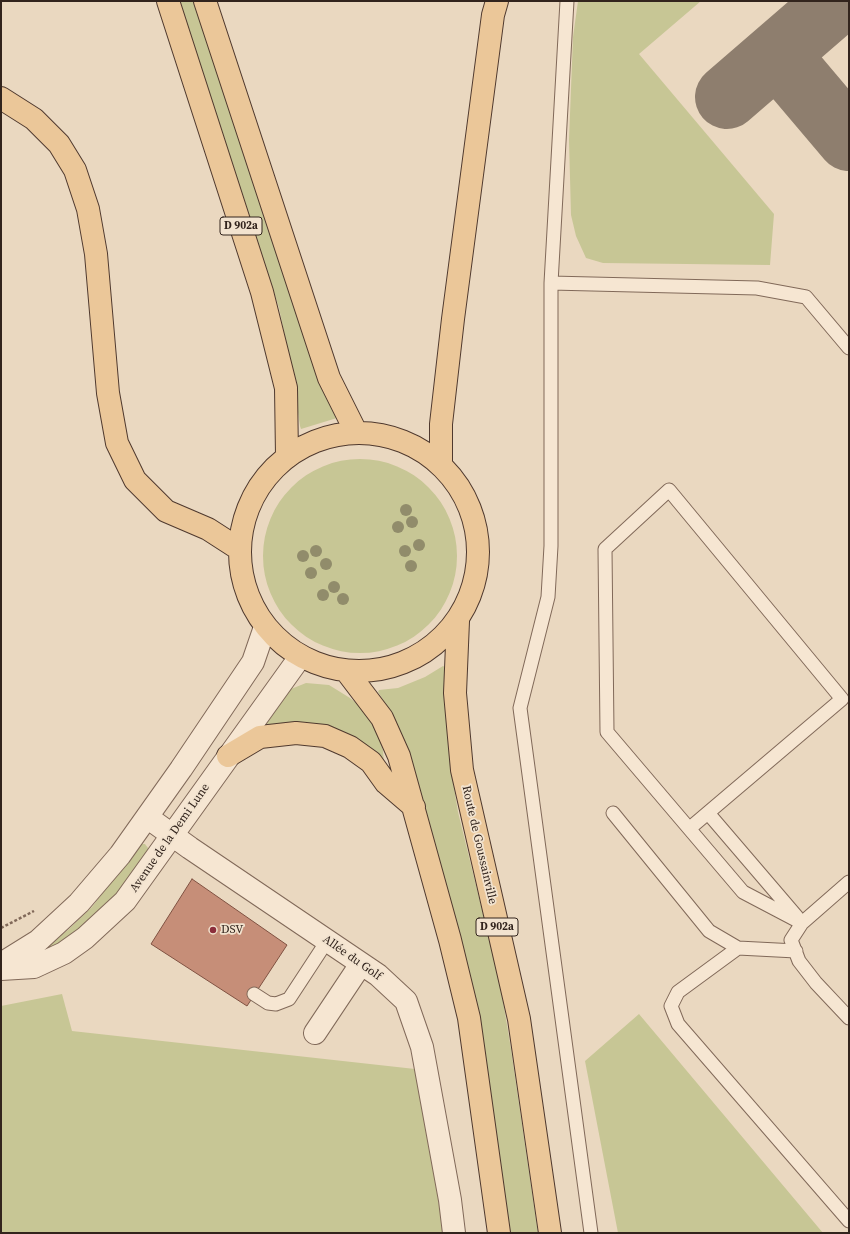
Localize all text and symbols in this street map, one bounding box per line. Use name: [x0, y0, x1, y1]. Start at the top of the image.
road number: D 902a: [220, 217, 262, 235]
street label: Avenue de la Demi Lune: [127, 781, 213, 895]
street label: Route de Goussainville: [458, 784, 500, 906]
road number: D 902a: [476, 918, 518, 936]
place label: DSV: [221, 923, 243, 937]
marker: DSV: [208, 925, 218, 935]
street label: Allée du Golf: [320, 932, 384, 984]

